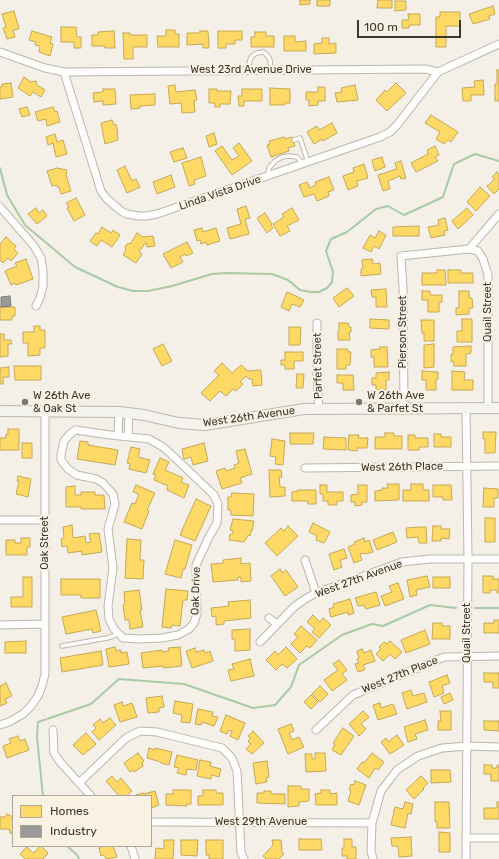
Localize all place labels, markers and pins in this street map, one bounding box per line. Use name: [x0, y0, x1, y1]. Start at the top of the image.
place label: W 26th Ave & Oak St: [33, 389, 90, 415]
place label: W 26th Ave & Parfet St: [367, 389, 424, 415]
marker: W 26th Ave & Oak St: [20, 397, 30, 407]
marker: W 26th Ave & Parfet St: [354, 397, 364, 407]

